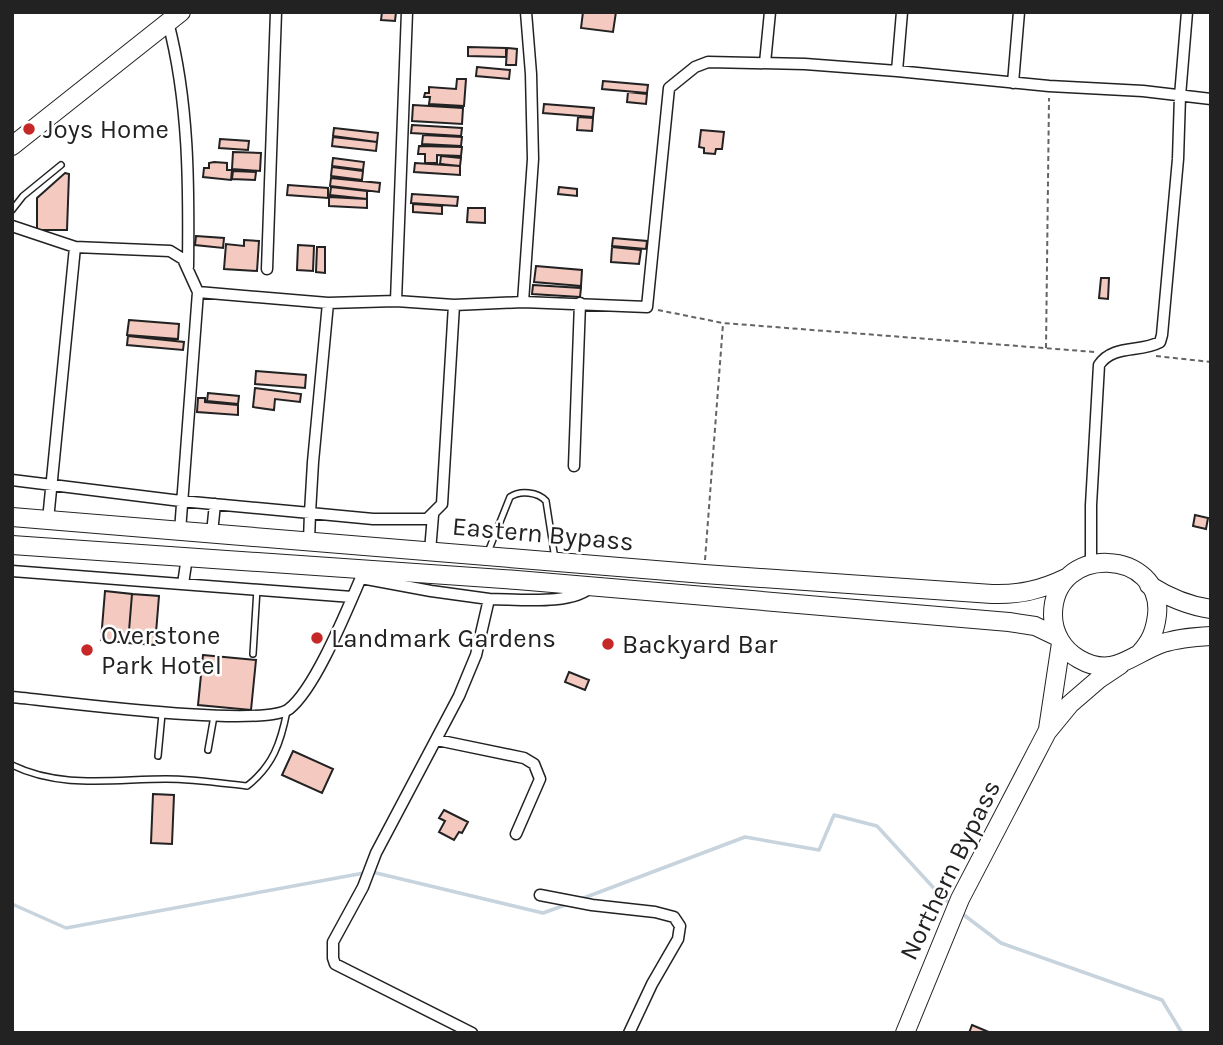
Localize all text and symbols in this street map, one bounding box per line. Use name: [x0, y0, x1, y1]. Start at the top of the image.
place label: Joys Home: [43, 114, 169, 145]
marker: Joys Home: [21, 121, 37, 137]
street label: Eastern Bypass: [451, 511, 635, 557]
place label: Overstone Park Hotel: [101, 620, 222, 681]
place label: Landmark Gardens: [331, 623, 556, 654]
place label: Backyard Bar: [622, 629, 778, 660]
marker: Landmark Gardens: [309, 630, 325, 646]
marker: Backyard Bar: [600, 636, 616, 652]
marker: Overstone Park Hotel: [79, 642, 95, 658]
street label: Northern Bypass: [893, 775, 1007, 965]

